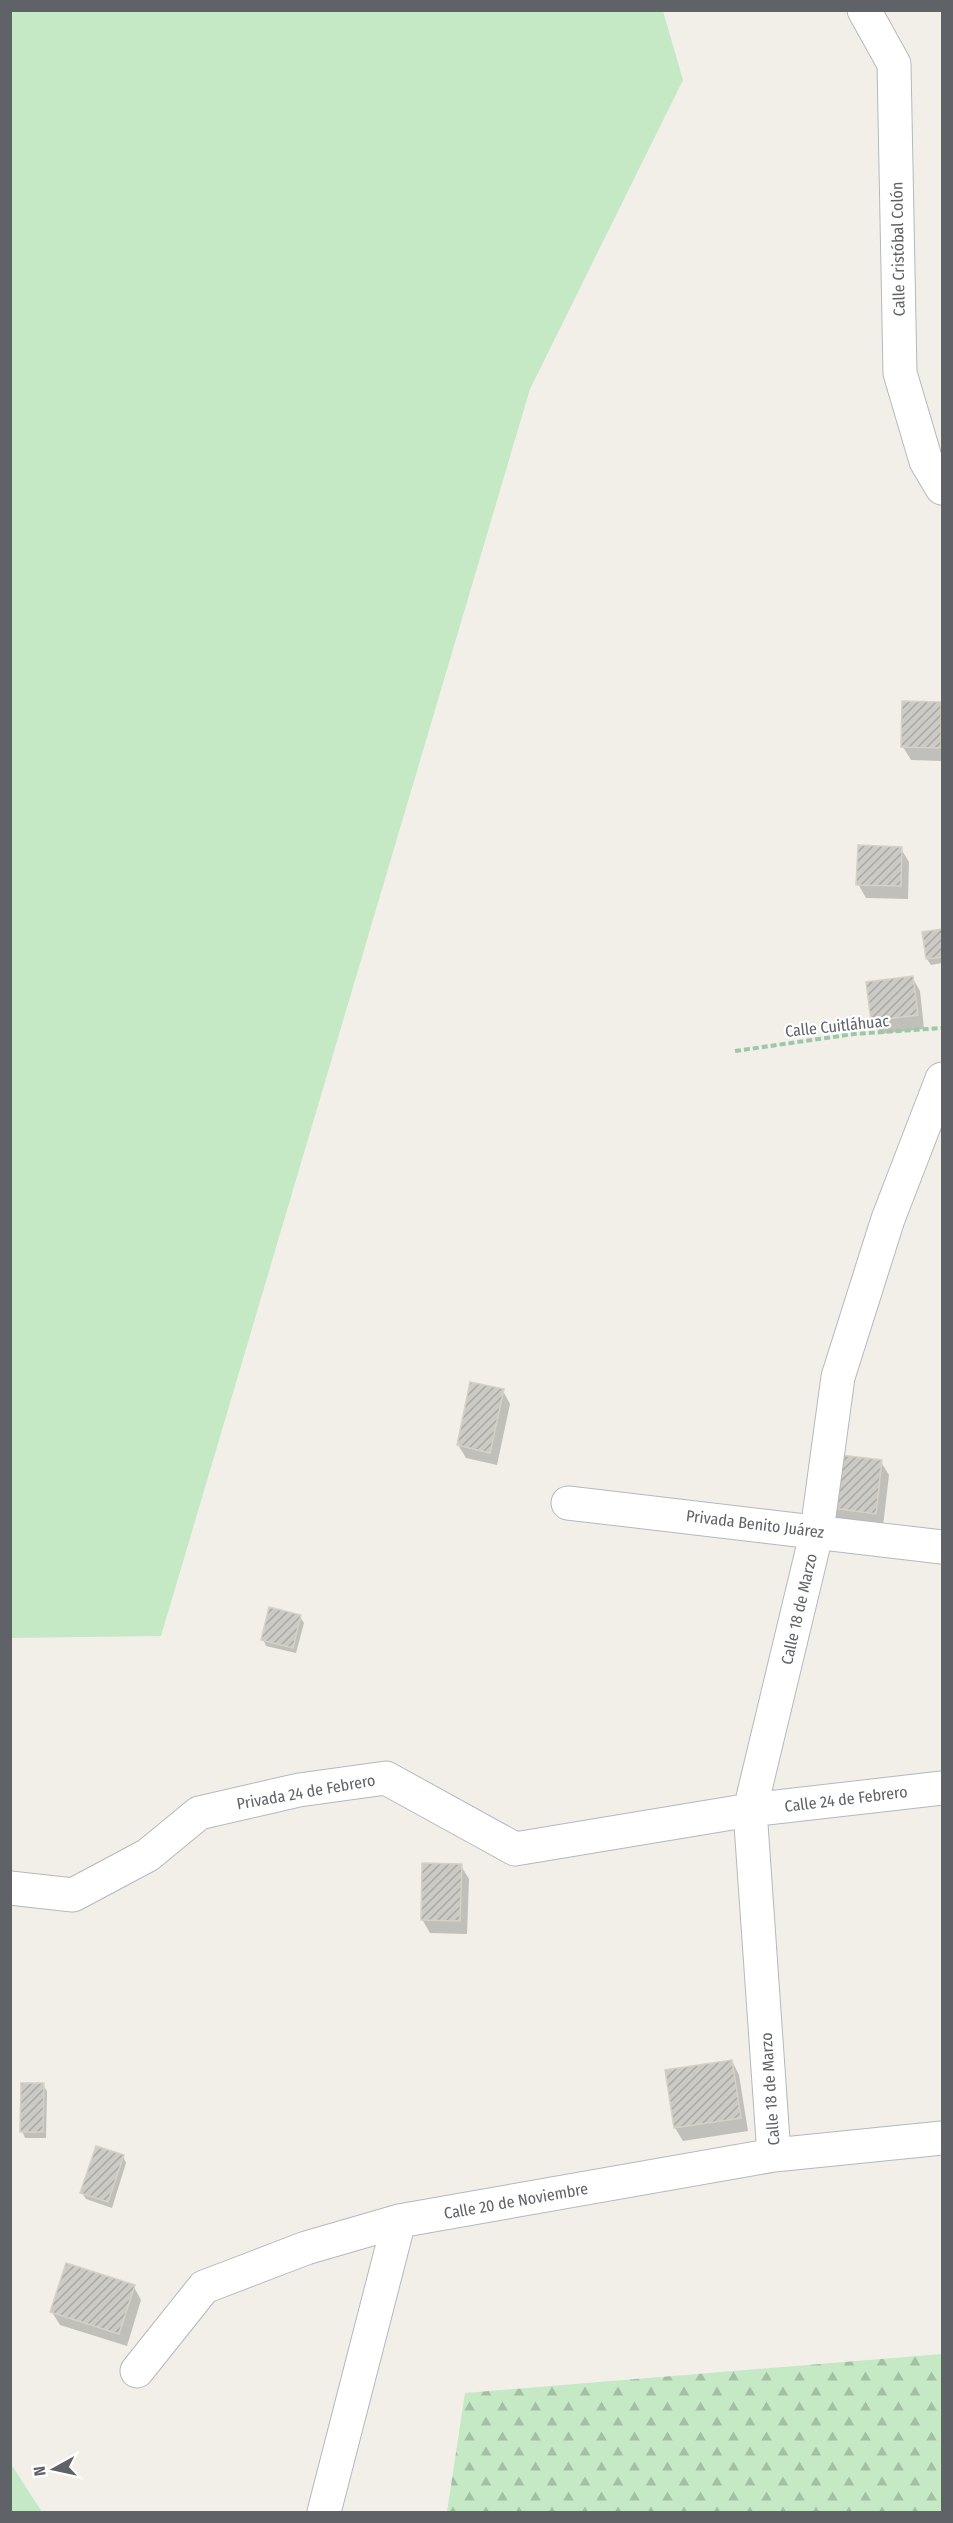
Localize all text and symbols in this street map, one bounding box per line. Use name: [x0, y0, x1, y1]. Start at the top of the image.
street label: Calle Cristóbal Colón: [887, 182, 909, 316]
street label: Calle Cuitláhuac: [784, 1011, 890, 1041]
street label: Privada Benito Juárez: [685, 1506, 825, 1542]
street label: Calle 18 de Marzo: [777, 1552, 821, 1666]
street label: Privada 24 de Febrero: [235, 1770, 377, 1814]
street label: Calle 24 de Febrero: [783, 1782, 909, 1816]
street label: Calle 18 de Marzo: [757, 2032, 783, 2146]
street label: Calle 20 de Noviembre: [442, 2179, 590, 2223]
north arrow: [24, 2439, 84, 2499]
text: N: [30, 2465, 50, 2477]

